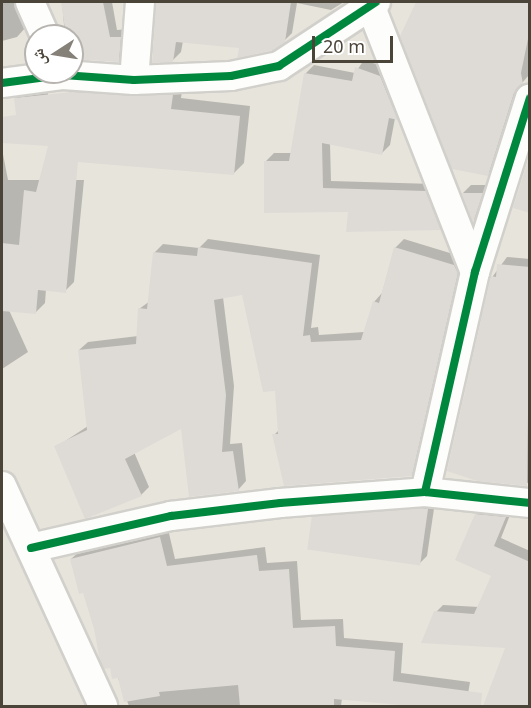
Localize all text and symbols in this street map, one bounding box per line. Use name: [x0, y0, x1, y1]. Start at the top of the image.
north arrow: [24, 24, 84, 84]
scale bar: [315, 24, 396, 62]
text: 20 m: [323, 34, 365, 58]
text: ش: [26, 47, 51, 68]

